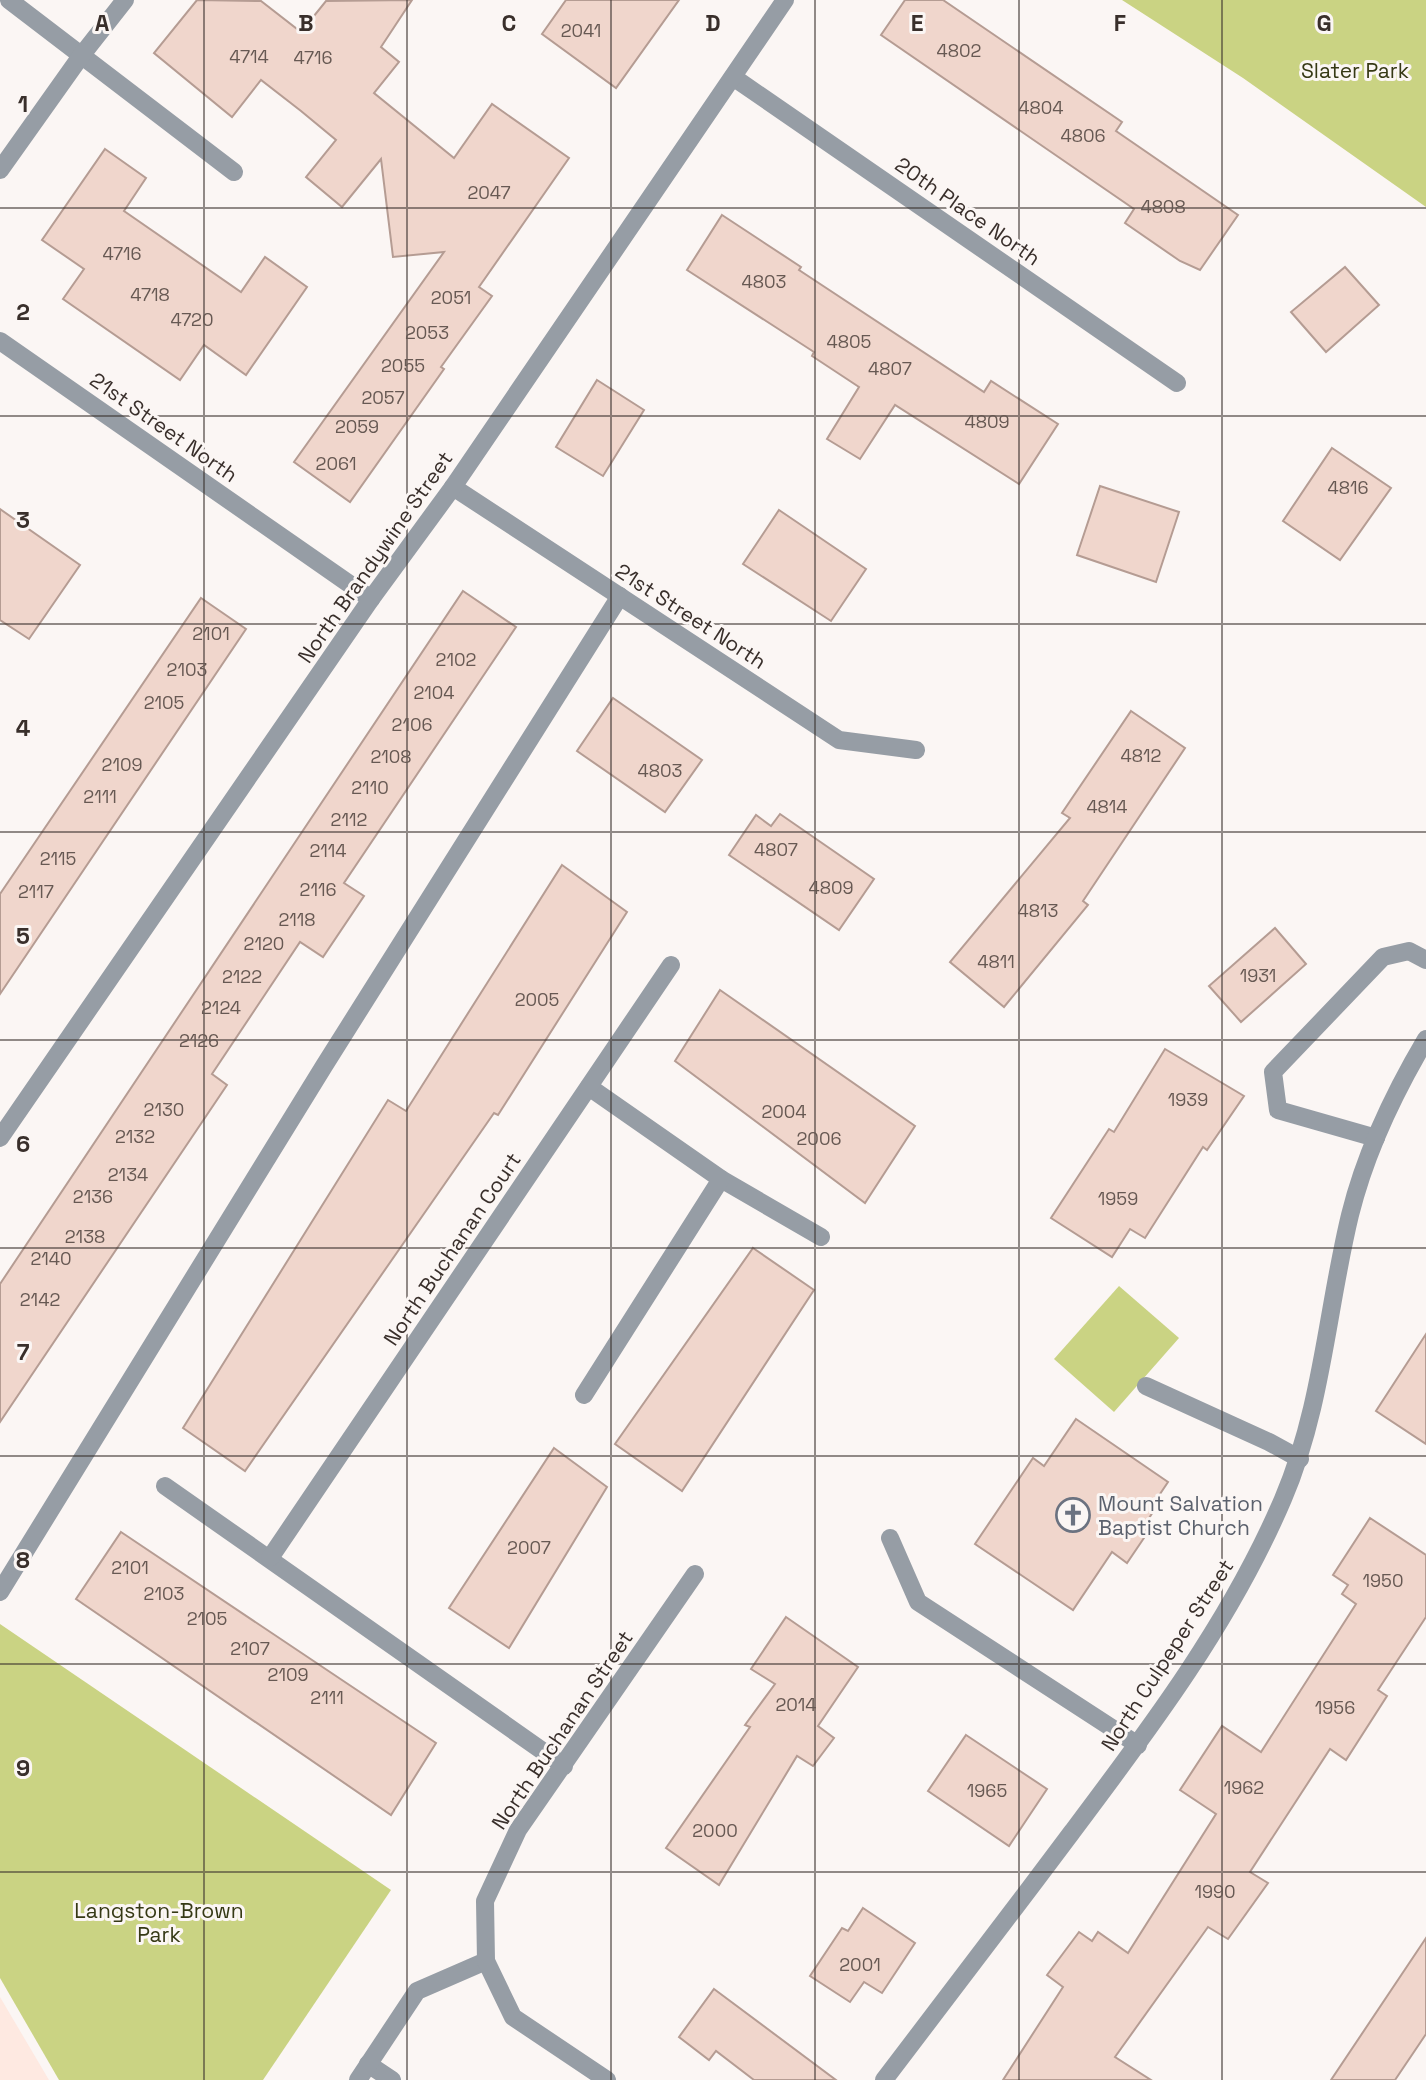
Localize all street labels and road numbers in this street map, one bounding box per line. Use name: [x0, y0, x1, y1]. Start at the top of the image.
street label: 20th Place North: [890, 151, 1046, 271]
street label: 21st Street North: [85, 366, 243, 488]
street label: North Brandywine Street: [292, 446, 458, 668]
street label: 21st Street North: [611, 557, 771, 675]
street label: North Buchanan Court: [377, 1147, 527, 1351]
street label: North Culpeper Street: [1095, 1554, 1239, 1756]
street label: North Buchanan Street: [485, 1625, 639, 1835]

